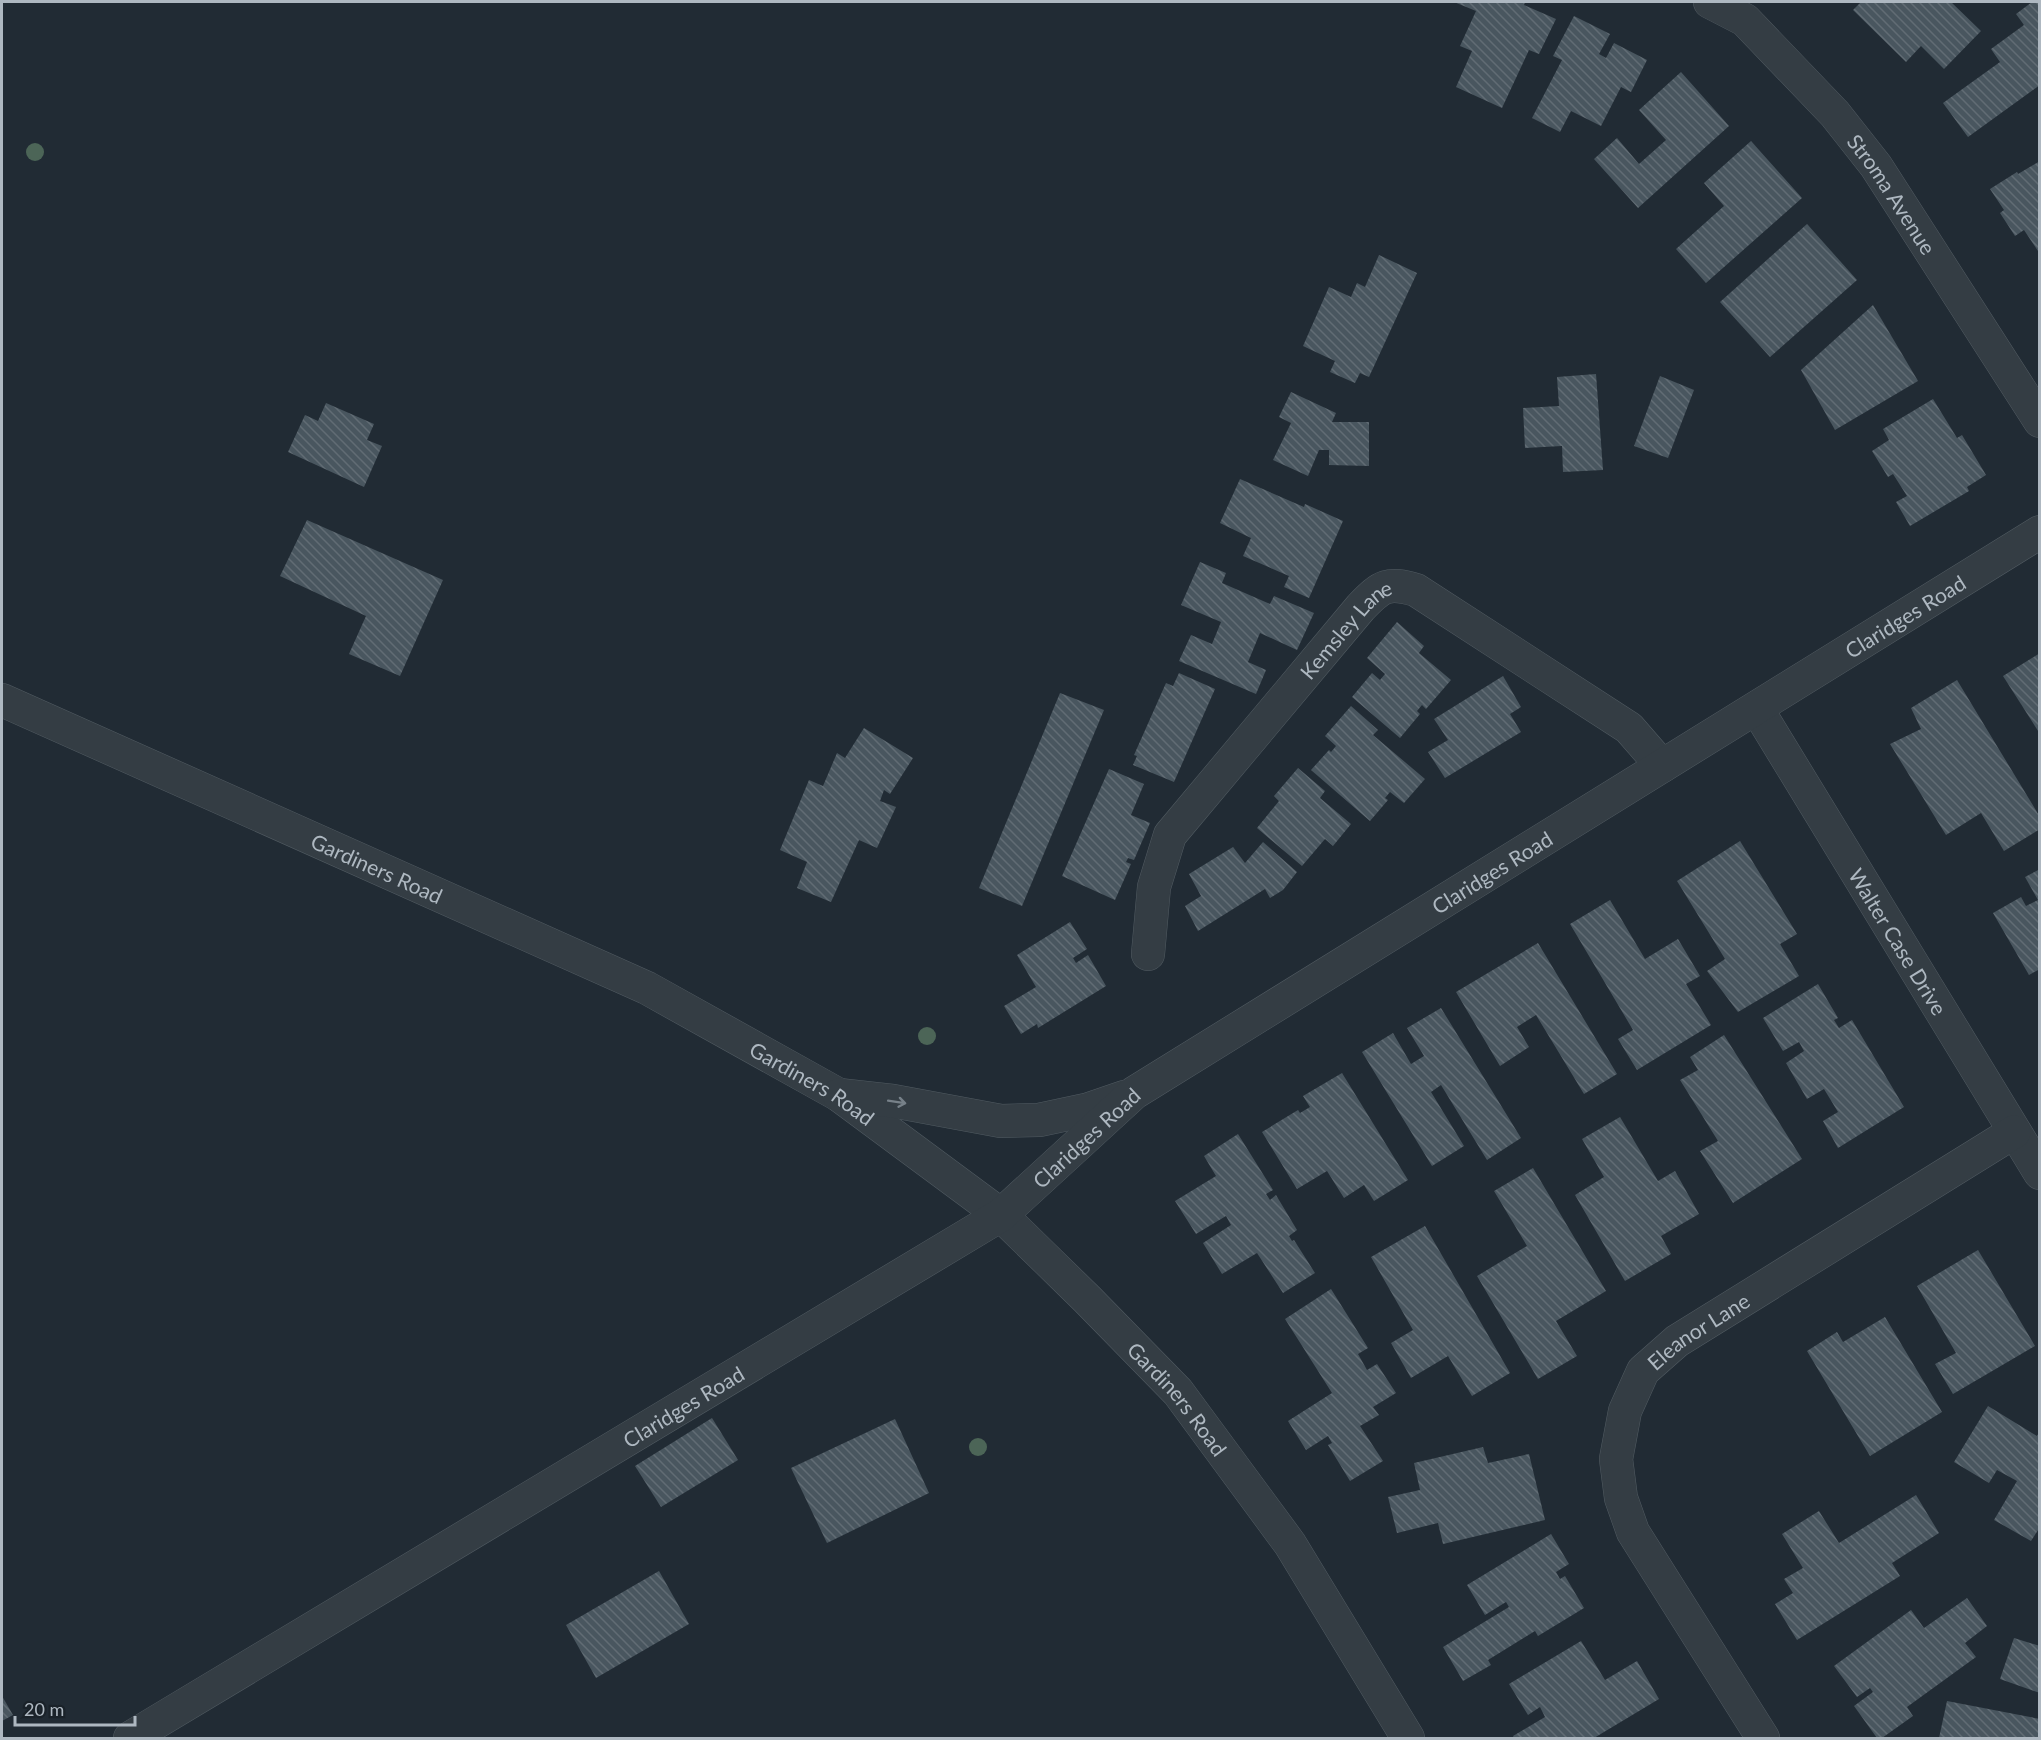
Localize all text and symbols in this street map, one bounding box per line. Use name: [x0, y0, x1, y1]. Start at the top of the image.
street label: Stroma Avenue: [1843, 129, 1942, 259]
street label: Claridges Road: [1840, 569, 1970, 662]
street label: Kemsley Lane: [1294, 574, 1395, 683]
street label: Claridges Road: [1427, 825, 1556, 918]
street label: Gardiners Road: [308, 827, 447, 908]
street label: Walter Case Drive: [1844, 863, 1953, 1019]
street label: Gardiners Road: [746, 1035, 880, 1130]
street label: Claridges Road: [1027, 1082, 1145, 1193]
one-way arrow: [887, 1097, 906, 1108]
street label: Eleanor Lane: [1641, 1287, 1754, 1374]
street label: Gardiners Road: [1123, 1336, 1233, 1460]
street label: Claridges Road: [618, 1360, 748, 1452]
scale bar: [15, 1689, 135, 1727]
text: 20 m: [24, 1698, 64, 1720]

